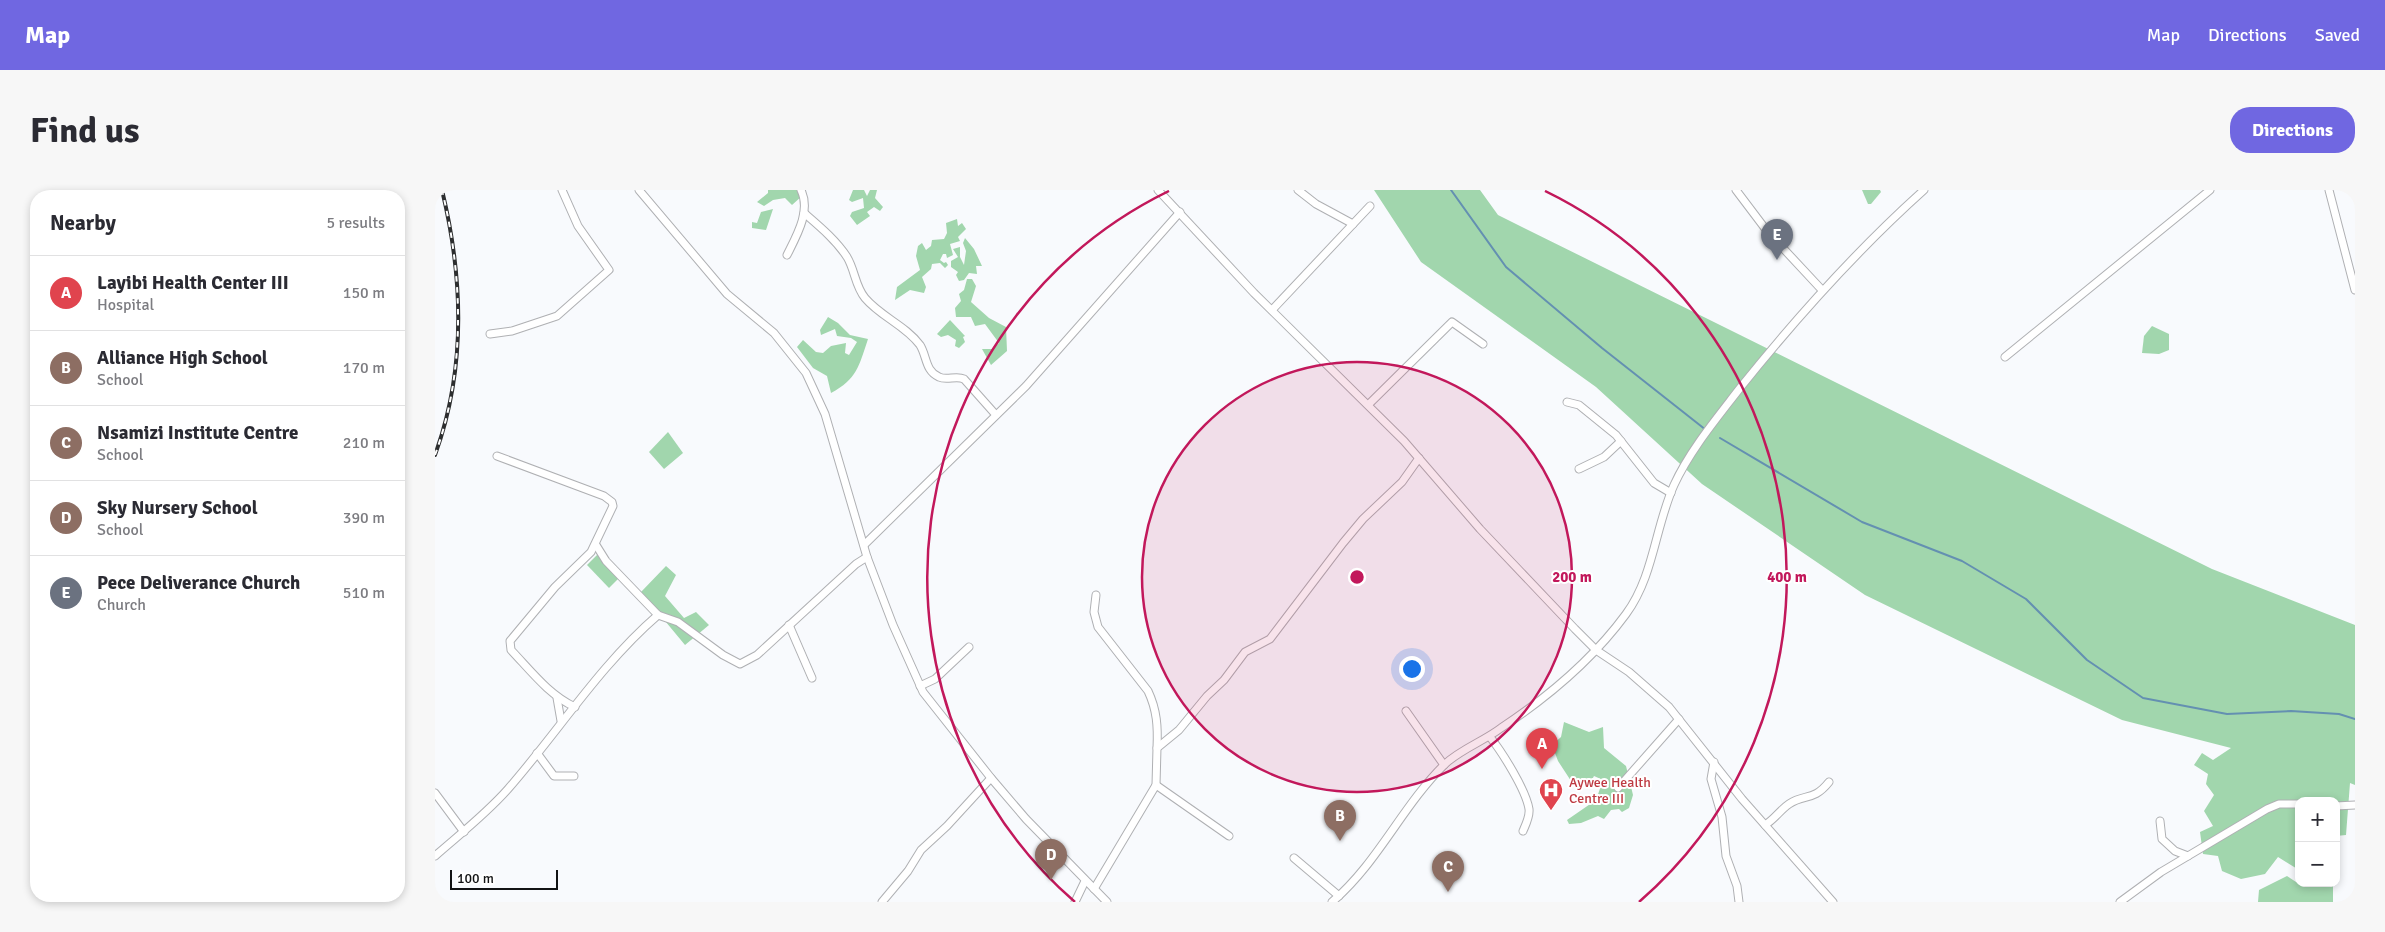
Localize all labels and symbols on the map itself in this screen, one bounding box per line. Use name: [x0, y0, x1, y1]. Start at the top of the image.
pin: E: [1761, 219, 1793, 260]
centre of rings: [1348, 568, 1366, 586]
text: 200 m: [1552, 568, 1592, 586]
text: 400 m: [1767, 568, 1807, 586]
your location: [1399, 656, 1425, 682]
pin: A: [1526, 728, 1558, 769]
place label: Aywee Health Centre III: [1569, 774, 1651, 807]
hospital icon: Aywee Health Centre III: [1538, 777, 1564, 811]
pin: B: [1324, 800, 1356, 841]
pin: D: [1035, 839, 1067, 880]
pin: C: [1432, 851, 1464, 892]
scale bar: [450, 867, 557, 890]

